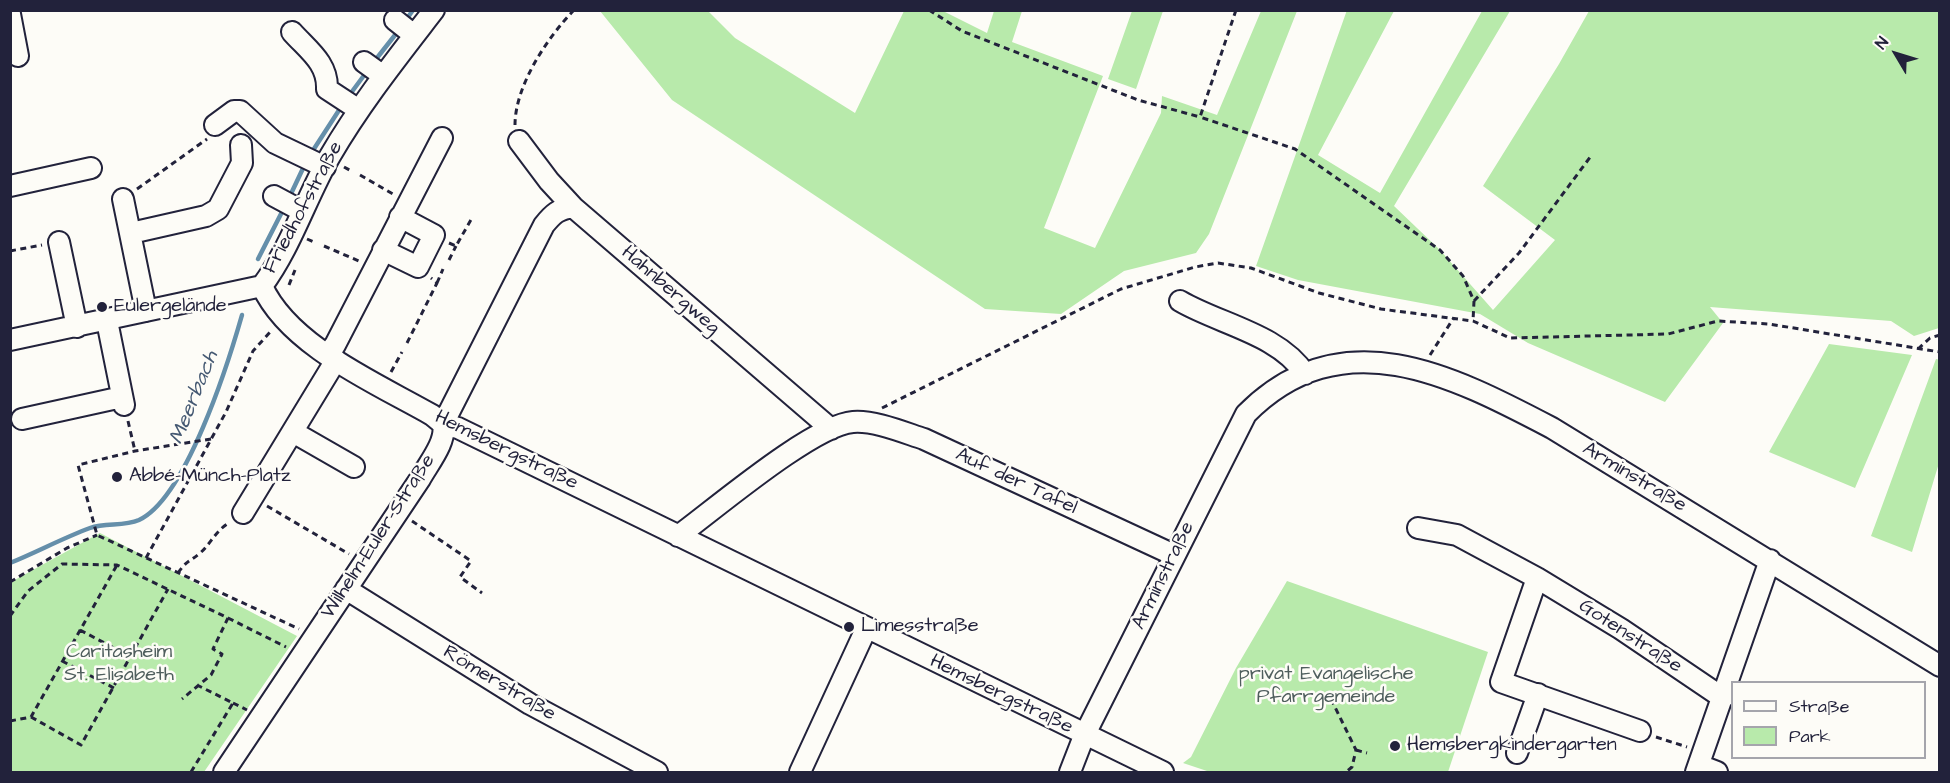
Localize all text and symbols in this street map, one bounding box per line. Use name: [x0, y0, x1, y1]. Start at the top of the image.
north arrow: [1866, 24, 1926, 84]
text: N: [1870, 32, 1894, 54]
street label: Friedhofstraße: [259, 138, 349, 278]
street label: Hahnbergweg: [616, 242, 724, 340]
place label: Eulergelände: [114, 295, 227, 319]
marker: Eulergelände: [95, 300, 109, 314]
water label: Meerbach: [165, 348, 225, 448]
street label: Hemsbergstraße: [430, 406, 582, 496]
street label: Arminstraße: [1578, 438, 1690, 518]
street label: Auf der Tafel: [951, 443, 1081, 521]
street label: Wilhelm-Euler-Straße: [317, 450, 441, 624]
place label: Abbé-Münch-Platz: [129, 465, 291, 489]
marker: Abbé-Münch-Platz: [110, 470, 124, 484]
street label: Arminstraße: [1128, 518, 1200, 634]
street label: Gotenstraße: [1574, 595, 1686, 679]
place label: Limesstraße: [861, 615, 979, 639]
marker: Limesstraße: [842, 620, 856, 634]
park label: Caritasheim St. Elisabeth: [64, 641, 174, 688]
street label: Römerstraße: [438, 641, 560, 727]
street label: Hemsbergstraße: [925, 650, 1077, 740]
park label: privat Evangelische Pfarrgemeinde: [1239, 663, 1413, 710]
legend: [1731, 681, 1926, 759]
text: Straße: [1789, 694, 1849, 719]
text: Park: [1789, 724, 1831, 749]
place label: Hemsbergkindergarten: [1407, 734, 1617, 758]
marker: Hemsbergkindergarten: [1388, 739, 1402, 753]

